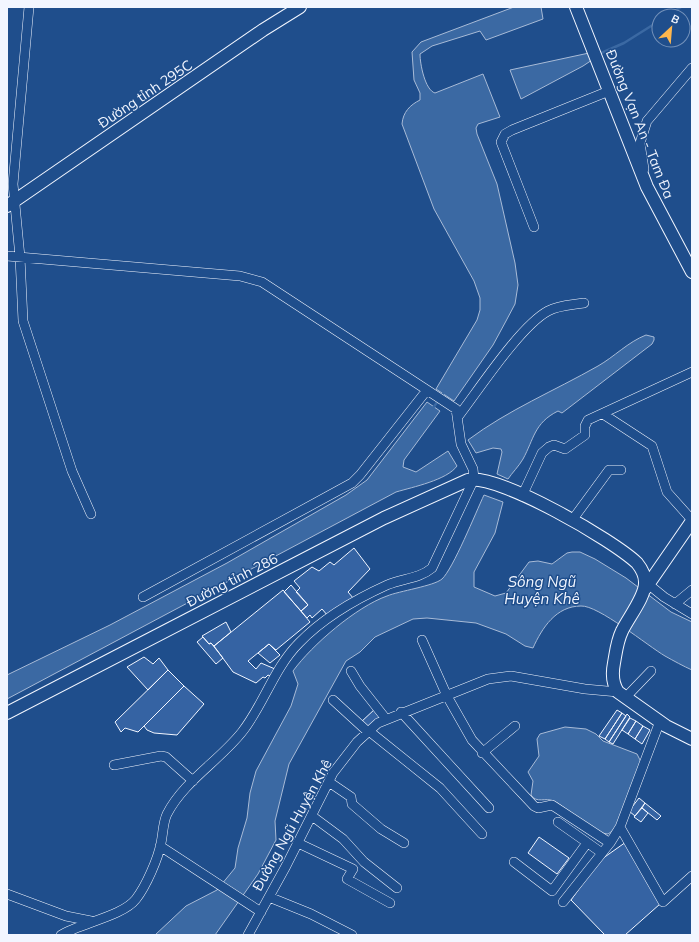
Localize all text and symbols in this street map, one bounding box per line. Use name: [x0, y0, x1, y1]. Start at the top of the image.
north arrow: [651, 8, 691, 48]
text: B: [669, 11, 682, 27]
street label: Đường Vạn An - Tam Đa: [602, 47, 678, 201]
street label: Đường tỉnh 295C: [94, 56, 196, 132]
street label: Đường tỉnh 286: [183, 549, 281, 611]
water label: Sông Ngũ Huyện Khê: [504, 572, 580, 608]
street label: Đường Ngũ Huyện Khê: [248, 756, 336, 894]

